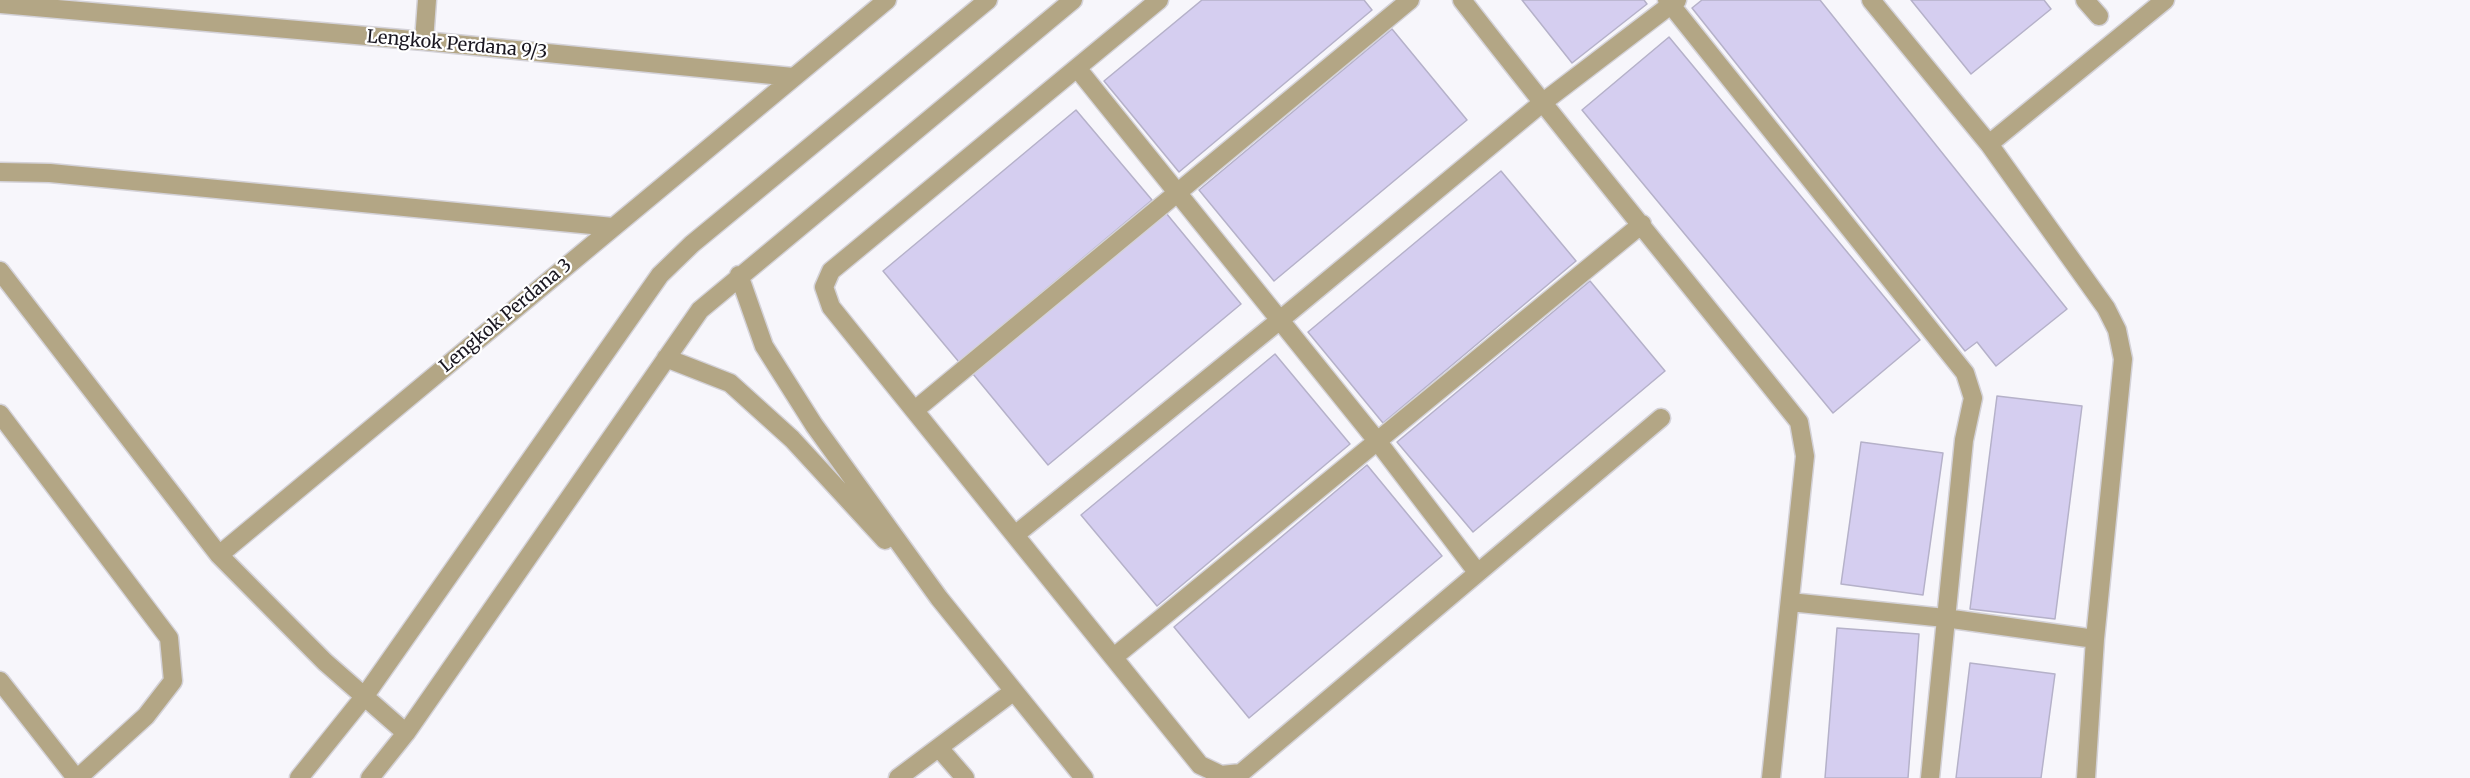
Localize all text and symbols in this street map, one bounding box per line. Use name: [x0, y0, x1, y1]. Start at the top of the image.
street label: Lengkok Perdana 9/3: [366, 26, 548, 64]
street label: Lengkok Perdana 3: [436, 255, 576, 377]

